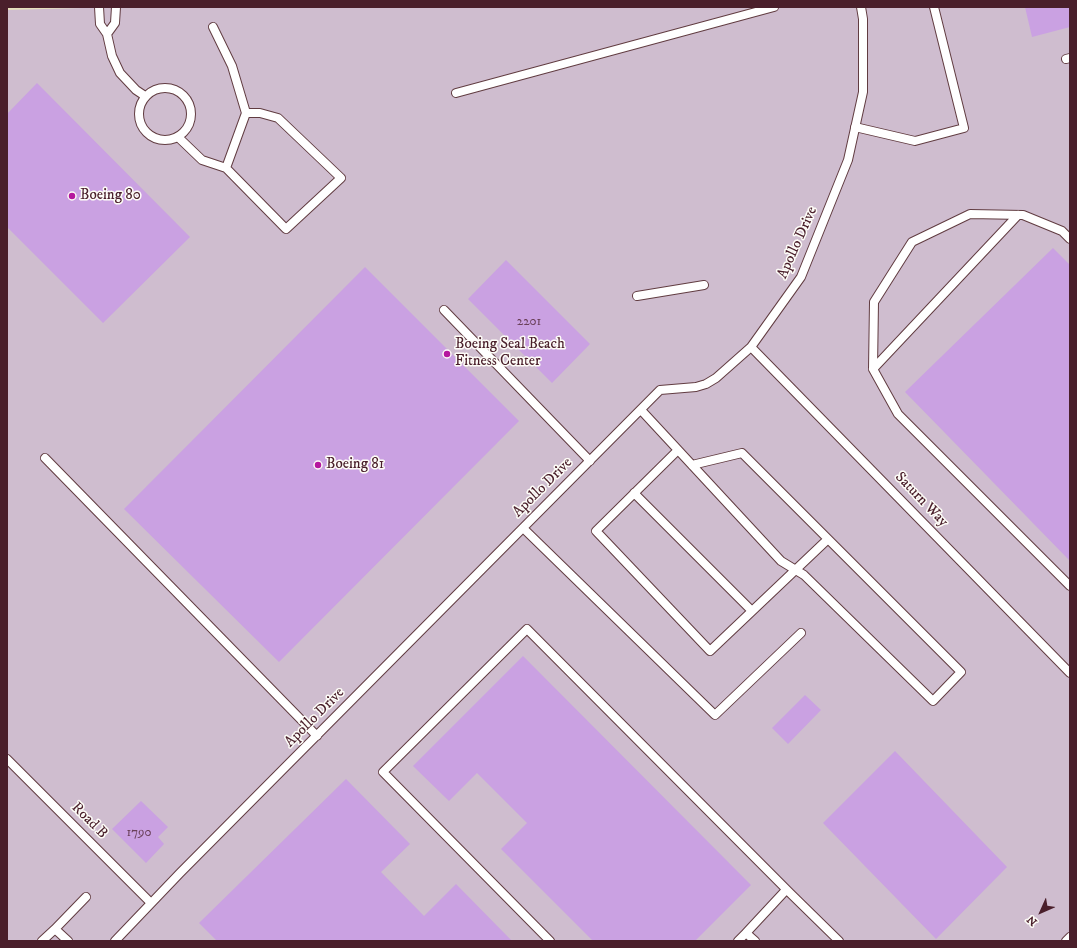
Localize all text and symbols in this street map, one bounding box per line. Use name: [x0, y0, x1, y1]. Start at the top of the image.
place label: Boeing 80: [80, 187, 141, 205]
marker: Boeing 80: [67, 191, 77, 201]
street label: Apollo Drive: [774, 204, 822, 282]
house number: 2201: [517, 314, 541, 330]
place label: Boeing Seal Beach Fitness Center: [455, 336, 565, 371]
marker: Boeing Seal Beach Fitness Center: [442, 349, 452, 359]
street label: Apollo Drive: [509, 454, 577, 522]
place label: Boeing 81: [326, 456, 384, 474]
marker: Boeing 81: [313, 460, 323, 470]
street label: Saturn Way: [890, 469, 952, 531]
street label: Apollo Drive: [281, 684, 349, 752]
street label: Road B: [67, 799, 111, 843]
house number: 1790: [126, 825, 152, 841]
north arrow: [1021, 892, 1061, 932]
text: N: [1024, 912, 1041, 929]

